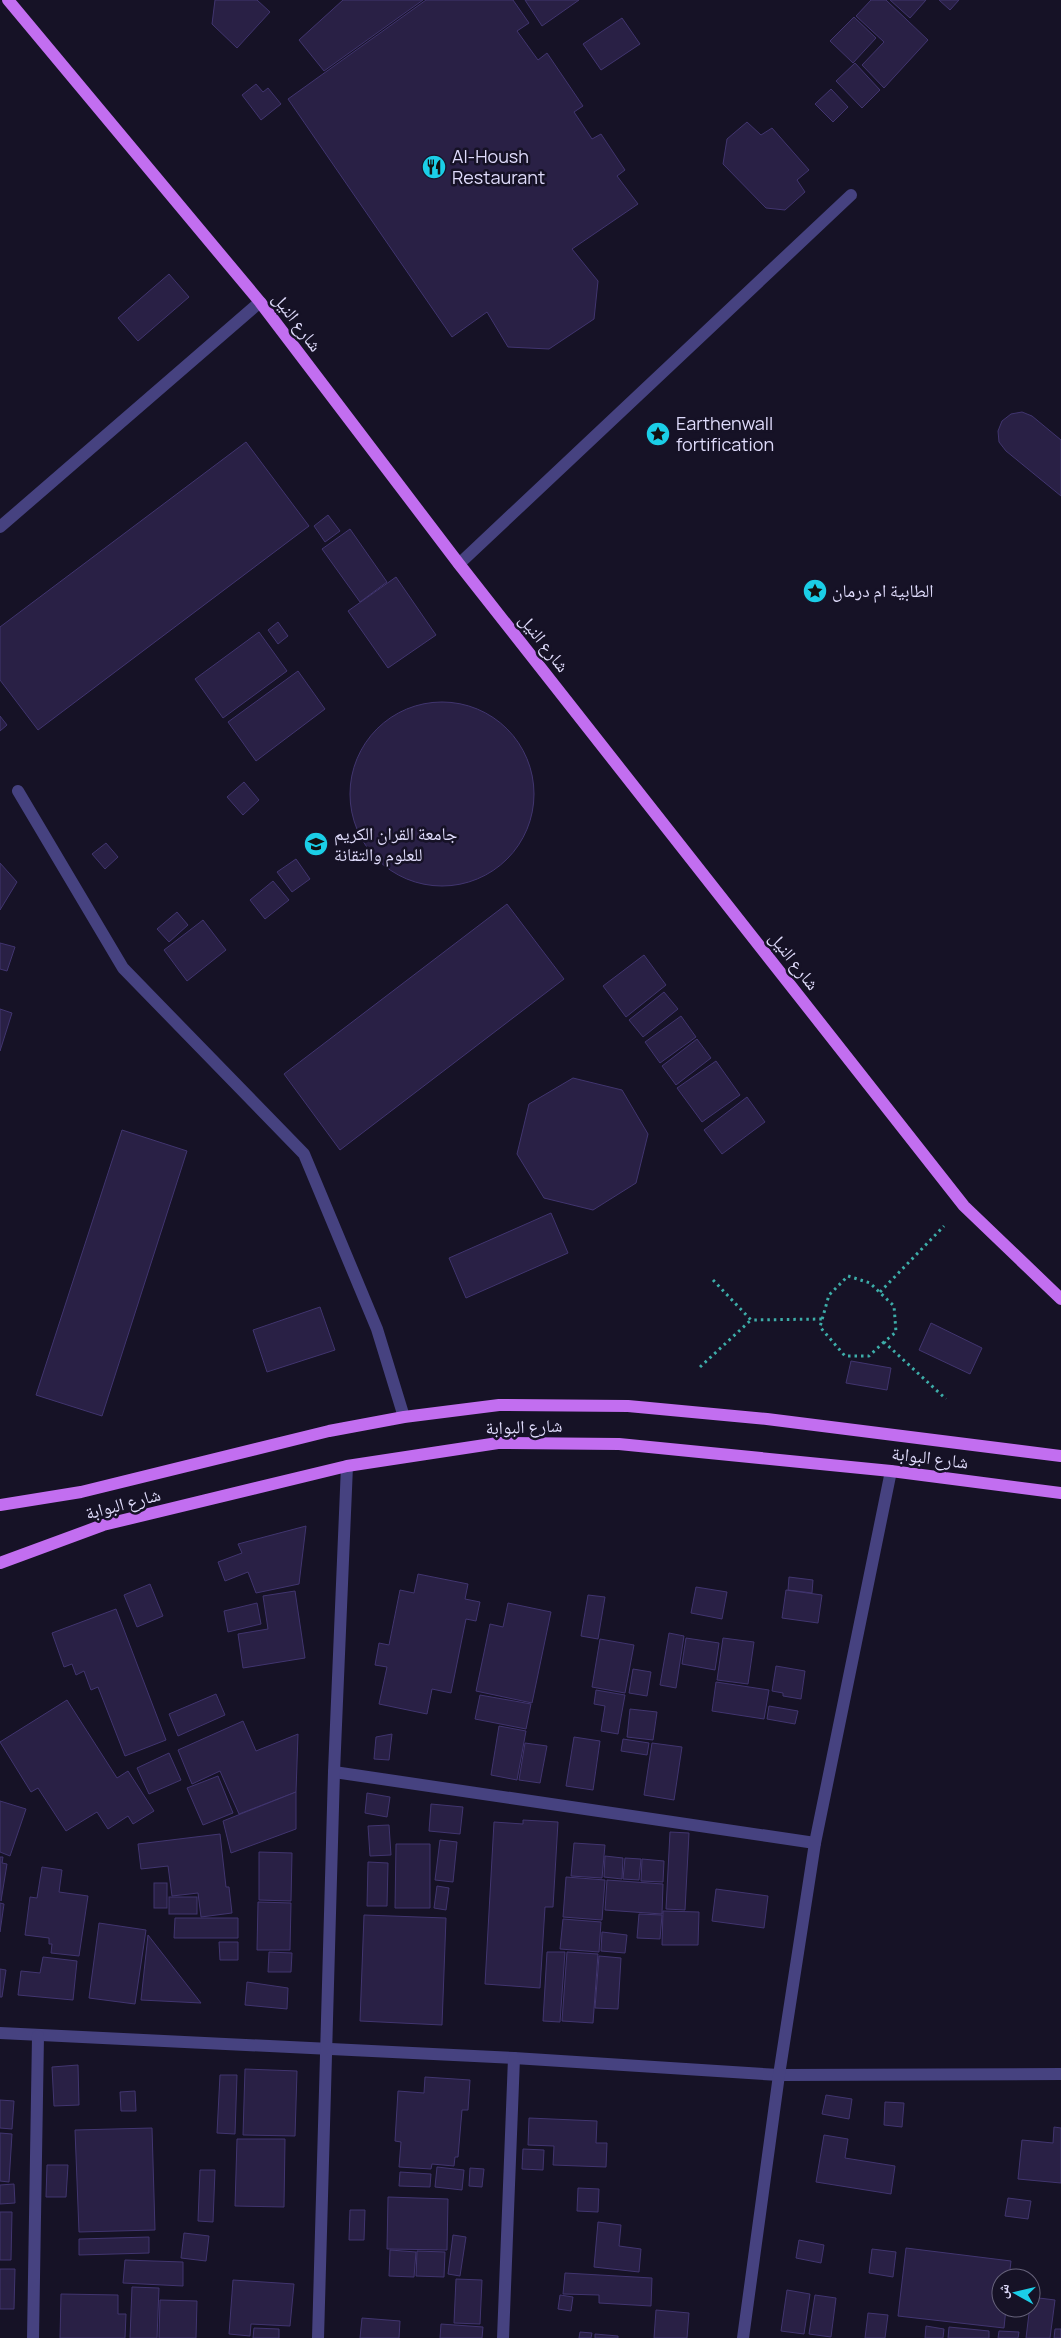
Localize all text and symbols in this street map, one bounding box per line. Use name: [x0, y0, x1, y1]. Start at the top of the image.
place label: Al-Housh Restaurant: [452, 144, 545, 189]
restaurant icon: Al-Housh Restaurant: [421, 154, 447, 180]
street label: شارع النيل: [268, 287, 328, 356]
place label: Earthenwall fortification: [676, 411, 774, 456]
place icon: Earthenwall fortification: [645, 421, 671, 447]
place icon: الطابية ام درمان: [802, 578, 828, 604]
place label: الطابية ام درمان: [832, 578, 934, 603]
street label: شارع النيل: [514, 608, 575, 677]
place label: جامعة القران الكريم للعلوم والتقانة: [334, 821, 457, 867]
school or university icon: جامعة القران الكريم للعلوم والتقانة: [303, 831, 329, 857]
street label: شارع النيل: [764, 926, 825, 995]
street label: شارع البوابة: [485, 1413, 563, 1439]
street label: شارع البوابة: [890, 1440, 970, 1474]
street label: شارع البوابة: [82, 1481, 163, 1525]
north arrow: [991, 2268, 1041, 2318]
text: ش: [992, 2282, 1013, 2300]

